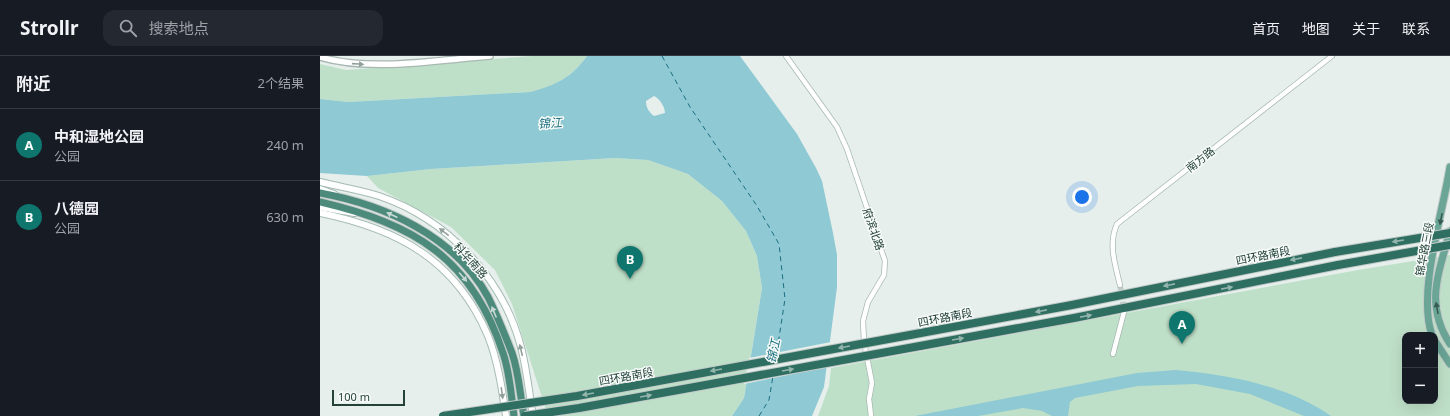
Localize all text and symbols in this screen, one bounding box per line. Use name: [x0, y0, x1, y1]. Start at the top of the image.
search box: [103, 10, 383, 46]
text: Strollr: [20, 15, 79, 41]
icon: search: [117, 17, 139, 39]
text: 搜索地点: [149, 18, 209, 38]
text: 首页: [1252, 19, 1280, 38]
text: 地图: [1302, 19, 1330, 38]
text: 关于: [1352, 19, 1380, 38]
text: 联系: [1402, 19, 1430, 38]
one-way arrow: [352, 60, 364, 67]
text: 附近: [16, 72, 50, 95]
text: 2个结果: [258, 74, 304, 92]
water label: 锦江: [537, 114, 565, 132]
text: 中和湿地公园: [54, 126, 144, 146]
text: A: [25, 136, 34, 154]
text: 240 m: [266, 136, 304, 154]
street label: 南方路: [1182, 143, 1218, 175]
text: 公园: [54, 147, 80, 165]
your location: [1072, 187, 1092, 207]
text: 八德园: [54, 198, 99, 218]
street label: 府滨北路: [860, 206, 888, 252]
text: B: [25, 208, 33, 226]
text: 630 m: [266, 208, 304, 226]
one-way arrow: [387, 212, 398, 218]
one-way arrow: [1437, 213, 1443, 225]
text: 公园: [54, 219, 80, 237]
street label: 锦华路三段: [1411, 221, 1437, 277]
one-way arrow: [438, 228, 449, 236]
one-way arrow: [1392, 238, 1404, 244]
street label: 科华南路: [451, 239, 491, 281]
street label: 四环路南段: [1235, 242, 1291, 268]
pin: B: [617, 246, 643, 279]
one-way arrow: [1290, 257, 1302, 263]
one-way arrow: [459, 271, 468, 282]
one-way arrow: [1163, 283, 1175, 289]
one-way arrow: [1221, 284, 1233, 290]
one-way arrow: [1433, 302, 1439, 314]
street label: 四环路南段: [917, 304, 973, 330]
one-way arrow: [491, 306, 497, 317]
one-way arrow: [1035, 308, 1048, 314]
pin: A: [1169, 311, 1195, 344]
one-way arrow: [1080, 313, 1092, 319]
map controls: [1402, 332, 1438, 404]
button: +: [1402, 332, 1438, 368]
water label: 锦江: [762, 336, 784, 365]
one-way arrow: [952, 336, 964, 342]
one-way arrow: [518, 344, 524, 356]
one-way arrow: [838, 344, 850, 350]
street label: 四环路南段: [598, 364, 654, 388]
one-way arrow: [782, 366, 794, 372]
one-way arrow: [710, 368, 722, 374]
button: −: [1402, 368, 1438, 404]
one-way arrow: [499, 387, 505, 399]
scale bar: [332, 388, 405, 407]
text: 100 m: [338, 389, 370, 404]
one-way arrow: [582, 391, 594, 397]
one-way arrow: [640, 392, 652, 398]

